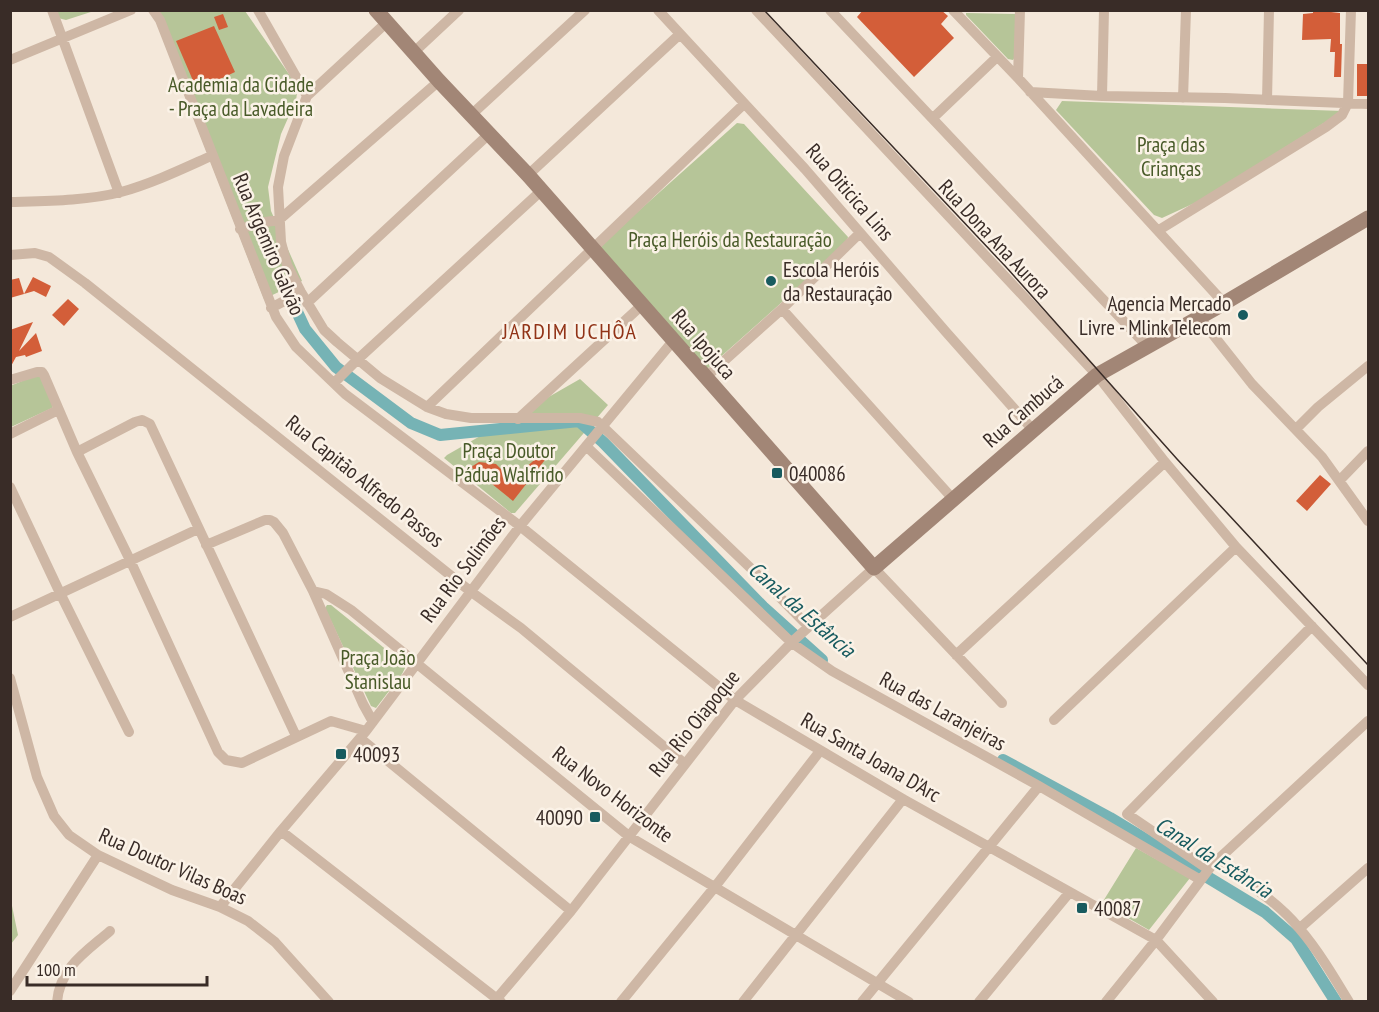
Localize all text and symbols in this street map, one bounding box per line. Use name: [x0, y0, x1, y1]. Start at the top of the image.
park label: Academia da Cidade - Praça da Lavadeira: [168, 71, 314, 122]
park label: Praça das Crianças: [1137, 131, 1205, 182]
street label: Rua Oiticica Lins: [800, 138, 900, 246]
street label: Rua Argemiro Galvão: [227, 169, 311, 319]
street label: Rua Dona Ana Aurora: [933, 174, 1057, 304]
park label: Praça Heróis da Restauração: [628, 226, 832, 253]
place label: Escola Heróis da Restauração: [783, 256, 892, 307]
marker: Escola Heróis da Restauração: [764, 274, 778, 288]
place label: Agencia Mercado Livre - Mlink Telecom: [1079, 290, 1231, 341]
street label: Rua Ipojuca: [666, 303, 742, 385]
marker: Agencia Mercado Livre - Mlink Telecom: [1236, 308, 1250, 322]
district label: JARDIM UCHÔA: [502, 317, 637, 345]
street label: Rua Cambucá: [977, 369, 1069, 453]
street label: Rua Capitão Alfredo Passos: [281, 409, 449, 553]
park label: Praça Doutor Pádua Walfrido: [454, 437, 564, 488]
place label: 040086: [789, 460, 846, 487]
marker: 040086: [770, 466, 784, 480]
street label: Rua Rio Solimões: [414, 510, 512, 628]
water label: Canal da Estância: [743, 555, 862, 664]
park label: Praça João Stanislau: [341, 644, 416, 695]
street label: Rua Rio Oiapoque: [643, 664, 745, 782]
street label: Rua das Laranjeiras: [875, 665, 1011, 757]
street label: Rua Santa Joana D'Arc: [796, 706, 946, 808]
street label: Rua Novo Horizonte: [547, 740, 679, 848]
place label: 40093: [353, 741, 400, 768]
marker: 40093: [334, 747, 348, 761]
place label: 40090: [536, 804, 583, 831]
marker: 40090: [588, 810, 602, 824]
water label: Canal da Estância: [1150, 810, 1279, 905]
street label: Rua Doutor Vilas Boas: [95, 821, 251, 911]
place label: 40087: [1094, 895, 1141, 922]
marker: 40087: [1075, 901, 1089, 915]
scale bar: [27, 949, 207, 987]
text: 100 m: [36, 958, 76, 981]

